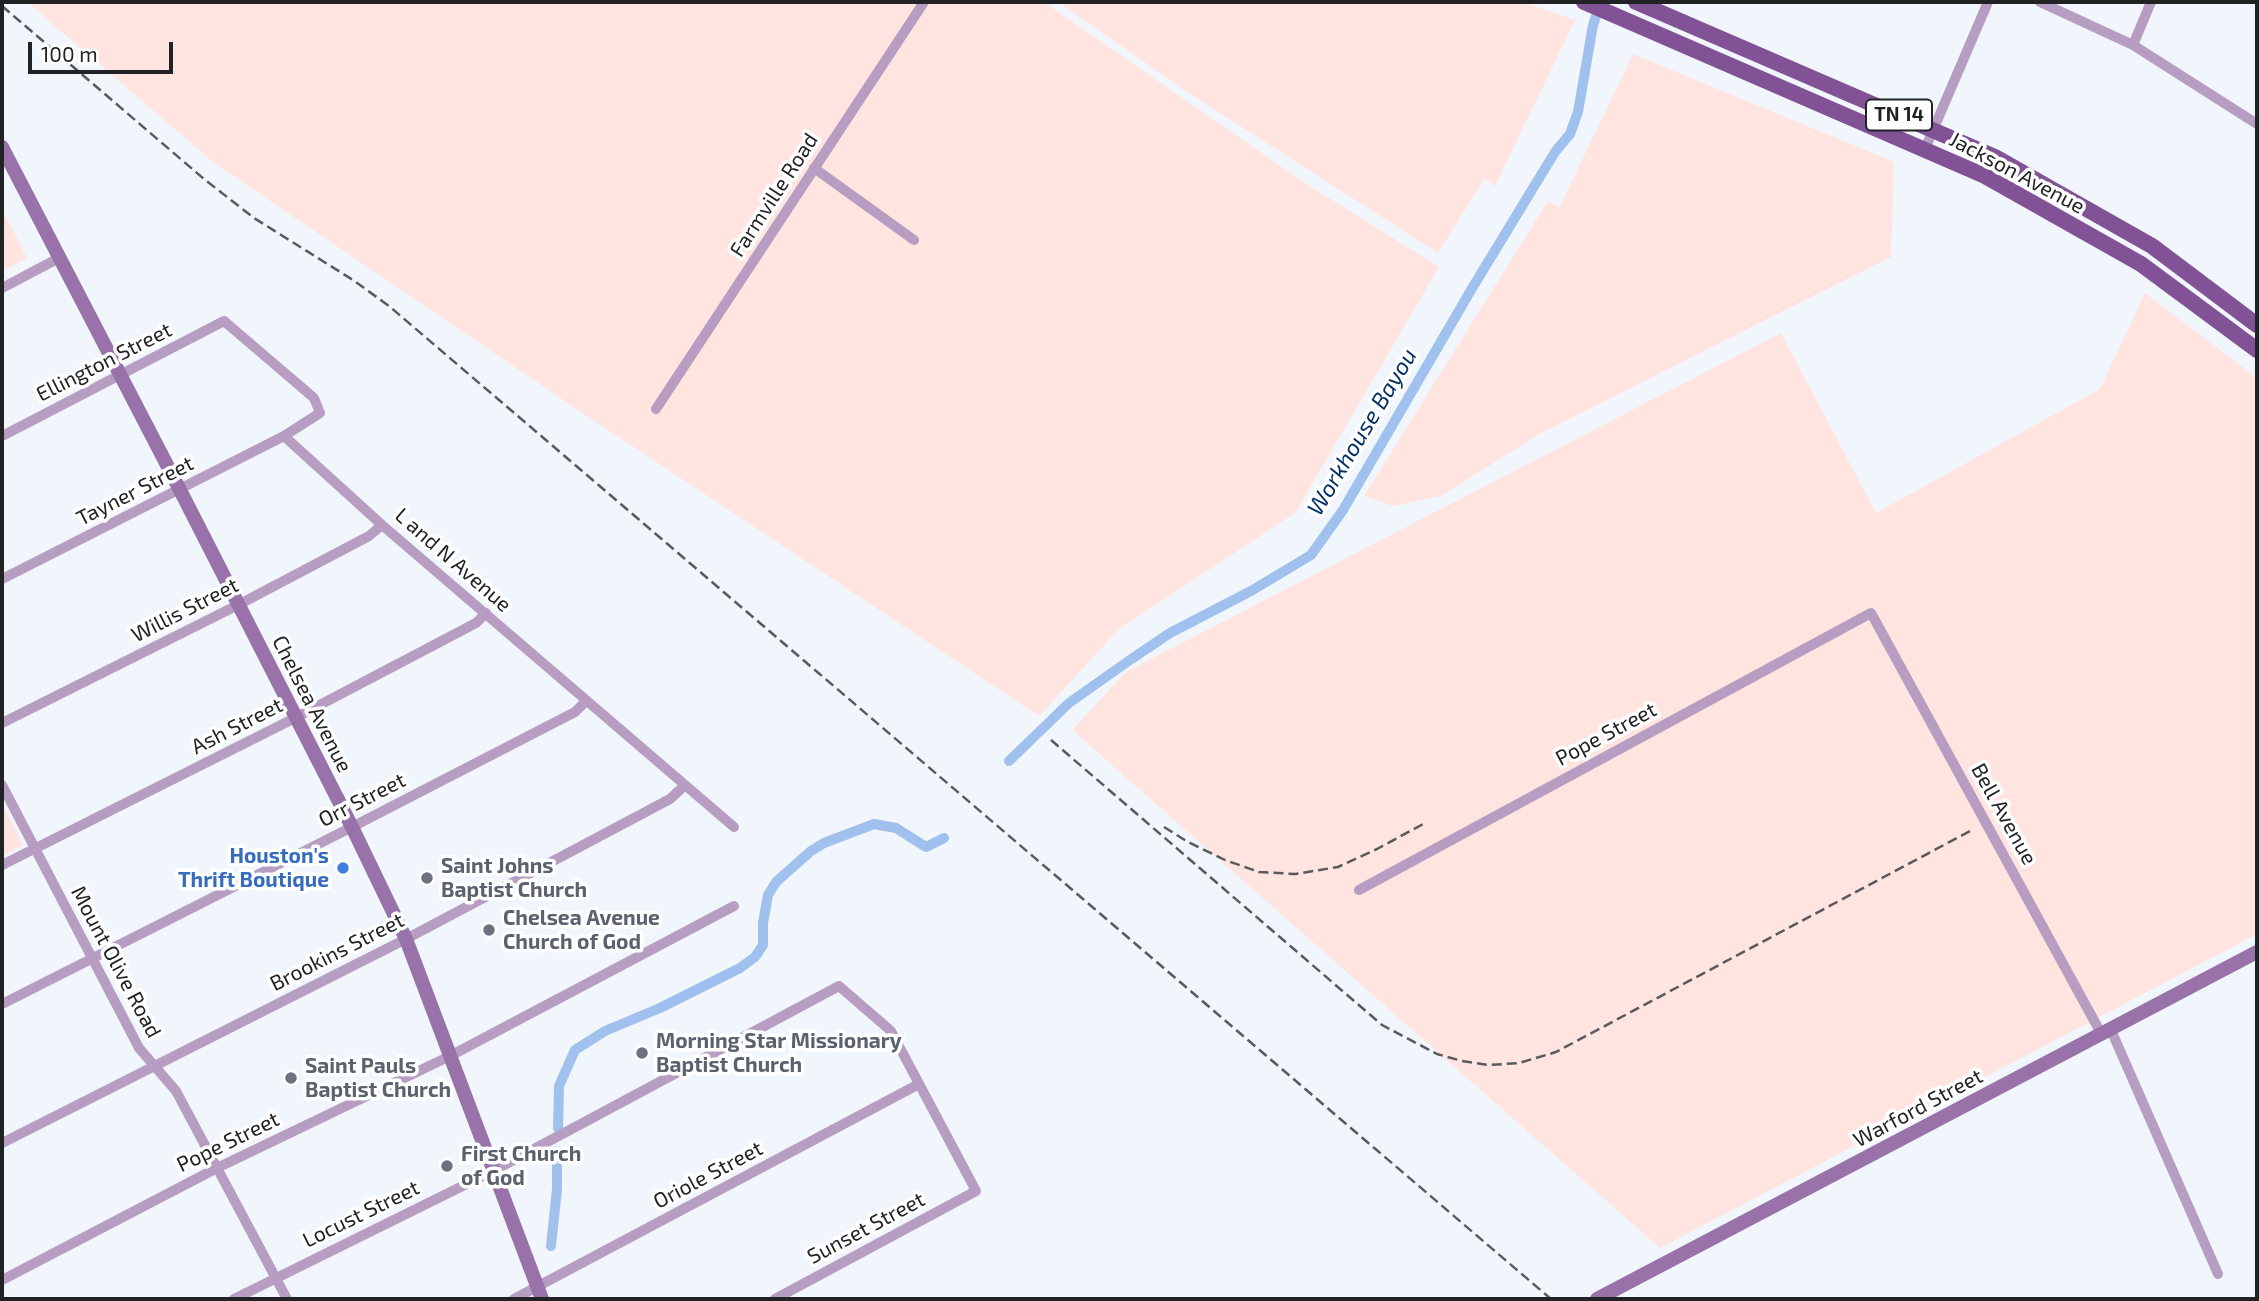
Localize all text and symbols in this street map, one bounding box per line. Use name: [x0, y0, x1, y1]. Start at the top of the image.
scale bar: [32, 28, 177, 72]
text: 100 m: [41, 41, 98, 66]
road number: TN 14: [1866, 99, 1932, 130]
street label: Jackson Avenue: [1945, 127, 2089, 219]
street label: Farmville Road: [725, 128, 823, 262]
street label: Ellington Street: [32, 317, 176, 407]
water label: Workhouse Bayou: [1301, 344, 1423, 520]
street label: Tayner Street: [72, 451, 198, 531]
street label: L and N Avenue: [390, 503, 516, 617]
street label: Willis Street: [127, 572, 243, 648]
street label: Chelsea Avenue: [267, 631, 357, 777]
street label: Ash Street: [187, 692, 287, 760]
street label: Pope Street: [1551, 697, 1661, 771]
street label: Bell Avenue: [1966, 759, 2042, 869]
street label: Orr Street: [314, 767, 410, 833]
place label: Houston's Thrift Boutique: [178, 843, 329, 893]
place label: Saint Johns Baptist Church: [441, 853, 587, 903]
marker: Houston's Thrift Boutique: [335, 860, 351, 876]
marker: Saint Johns Baptist Church: [419, 870, 435, 886]
street label: Mount Olive Road: [65, 882, 167, 1042]
place label: Chelsea Avenue Church of God: [503, 905, 660, 955]
street label: Brookins Street: [266, 907, 408, 997]
marker: Chelsea Avenue Church of God: [481, 922, 497, 938]
place label: Morning Star Missionary Baptist Church: [656, 1028, 902, 1078]
marker: Morning Star Missionary Baptist Church: [634, 1045, 650, 1061]
place label: Saint Pauls Baptist Church: [305, 1053, 451, 1103]
street label: Warford Street: [1849, 1063, 1987, 1153]
marker: Saint Pauls Baptist Church: [283, 1070, 299, 1086]
street label: Pope Street: [173, 1106, 283, 1178]
street label: Oriole Street: [649, 1136, 767, 1214]
place label: First Church of God: [461, 1141, 581, 1191]
marker: First Church of God: [439, 1158, 455, 1174]
street label: Locust Street: [299, 1175, 423, 1253]
street label: Sunset Street: [803, 1187, 929, 1269]

